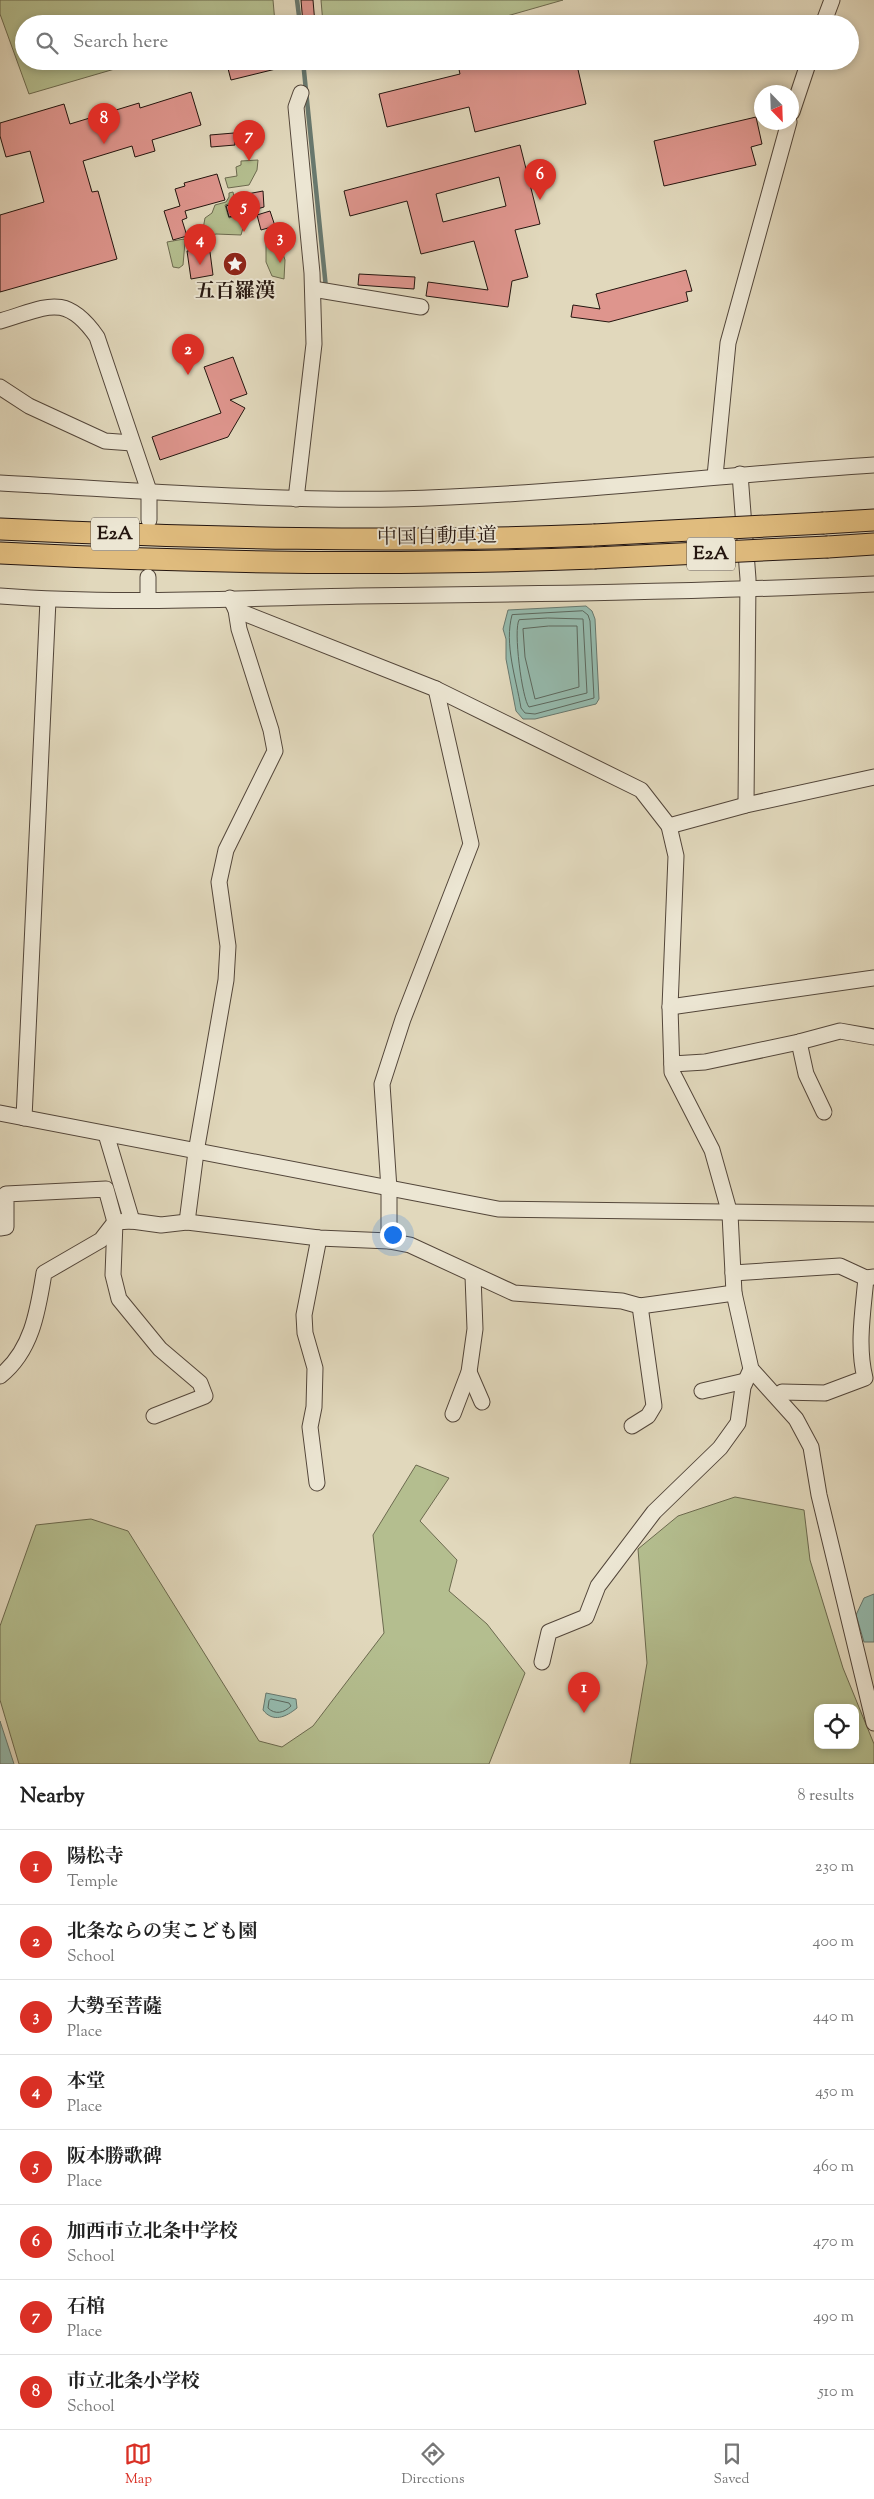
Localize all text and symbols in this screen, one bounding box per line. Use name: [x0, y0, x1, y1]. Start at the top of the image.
search box: [15, 15, 859, 70]
icon: search: [33, 29, 61, 57]
text: Search here: [73, 29, 168, 56]
north arrow: [754, 85, 799, 130]
pin: 8: [88, 103, 120, 144]
pin: 7: [233, 120, 265, 161]
pin: 6: [524, 159, 556, 200]
pin: 5: [228, 191, 260, 232]
pin: 3: [264, 222, 296, 263]
pin: 4: [184, 224, 216, 265]
place icon: 五百羅漢: [222, 251, 248, 277]
place label: 五百羅漢: [195, 278, 275, 307]
pin: 2: [172, 334, 204, 375]
road number: E2A: [91, 518, 139, 550]
street label: 中国自動車道: [377, 522, 497, 554]
road number: E2A: [687, 538, 735, 570]
your location: [380, 1222, 406, 1248]
pin: 1: [568, 1672, 600, 1713]
map controls: [814, 1704, 859, 1749]
button: locate: [814, 1704, 859, 1749]
text: Nearby: [20, 1782, 85, 1812]
text: 8 results: [798, 1785, 854, 1808]
text: 陽松寺: [67, 1844, 124, 1871]
text: 1: [33, 1856, 39, 1879]
text: 230 m: [815, 1856, 854, 1879]
text: Temple: [67, 1871, 118, 1894]
text: 北条ならの実こども園: [67, 1919, 257, 1946]
text: 2: [32, 1931, 40, 1954]
text: 400 m: [813, 1931, 854, 1954]
text: School: [67, 1946, 115, 1969]
text: 大勢至菩薩: [67, 1994, 162, 2021]
text: 3: [33, 2006, 39, 2029]
text: 440 m: [813, 2006, 854, 2029]
text: Place: [67, 2021, 102, 2044]
text: 本堂: [67, 2069, 105, 2096]
text: 4: [32, 2081, 40, 2104]
text: 450 m: [815, 2081, 854, 2104]
text: Place: [67, 2096, 102, 2119]
text: 阪本勝歌碑: [67, 2144, 162, 2171]
text: 5: [33, 2156, 39, 2179]
text: 460 m: [813, 2156, 854, 2179]
text: Place: [67, 2171, 102, 2194]
text: 加西市立北条中学校: [67, 2219, 238, 2246]
text: 6: [32, 2231, 40, 2254]
text: 470 m: [813, 2231, 854, 2254]
text: School: [67, 2246, 115, 2269]
text: 石棺: [67, 2294, 105, 2321]
text: 7: [32, 2306, 40, 2329]
text: 490 m: [813, 2306, 854, 2329]
text: Place: [67, 2321, 102, 2344]
text: 市立北条小学校: [67, 2369, 200, 2396]
text: 8: [32, 2381, 40, 2404]
text: 510 m: [818, 2381, 854, 2404]
text: School: [67, 2396, 115, 2419]
tab: Map: [124, 2440, 152, 2490]
tab: Directions: [401, 2440, 465, 2490]
tab: Saved: [714, 2440, 749, 2490]

